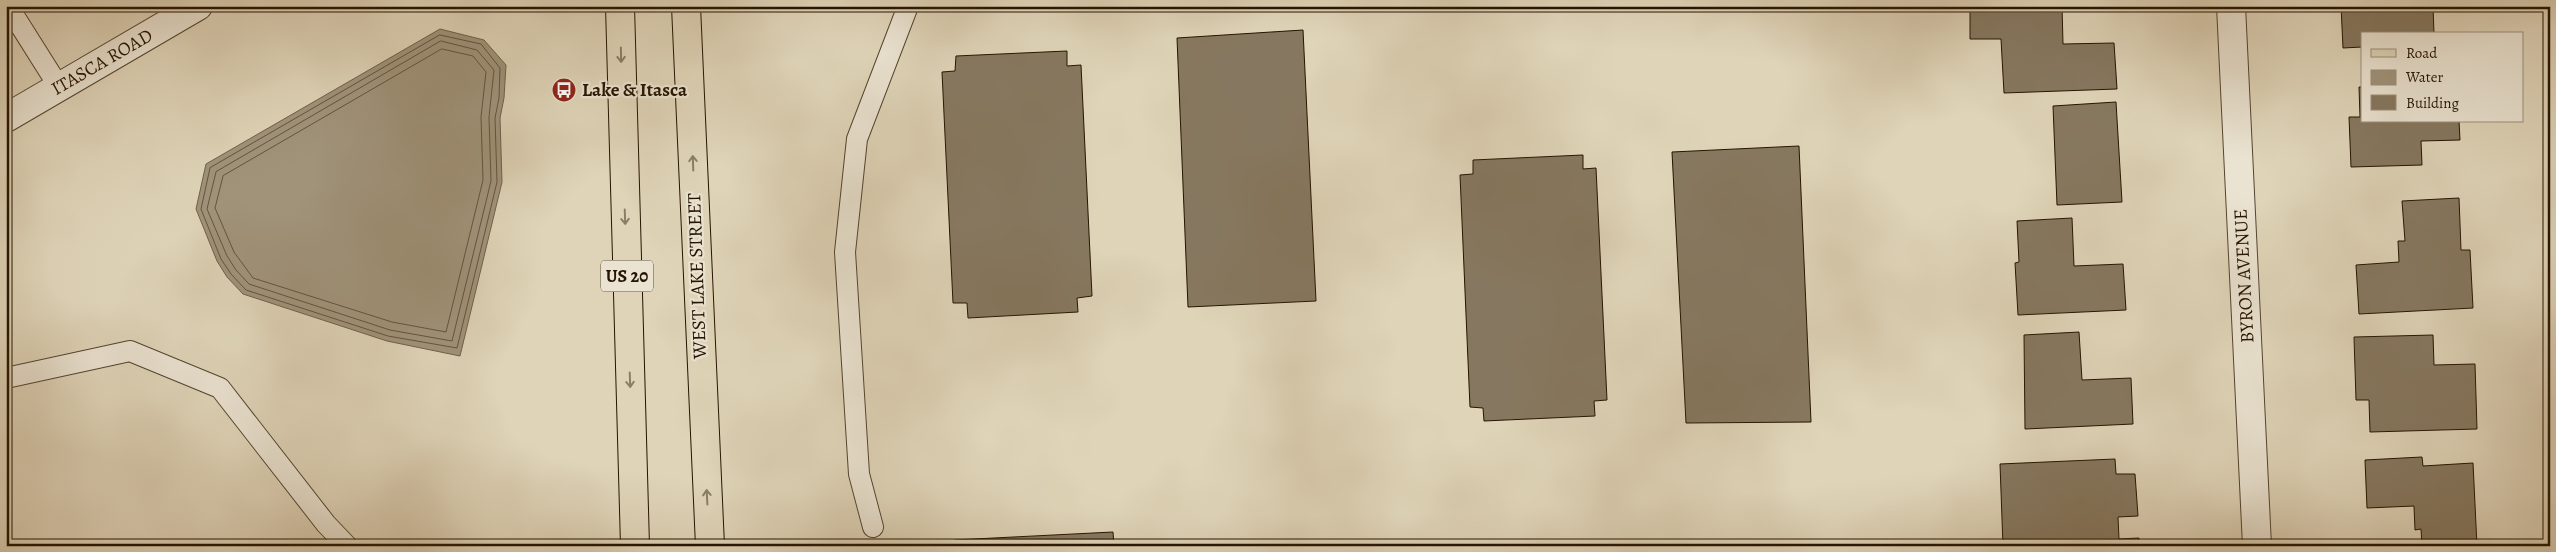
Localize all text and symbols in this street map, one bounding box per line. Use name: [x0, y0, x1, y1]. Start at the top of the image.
street label: ITASCA ROAD: [47, 22, 157, 102]
legend: [2361, 32, 2524, 122]
text: Road: [2406, 43, 2438, 63]
one-way arrow: [616, 47, 625, 63]
text: Water: [2405, 67, 2443, 87]
bus stop icon: Lake & Itasca: [551, 77, 577, 103]
place label: Lake & Itasca: [582, 77, 688, 103]
text: Building: [2406, 93, 2459, 113]
one-way arrow: [688, 155, 697, 171]
street label: WEST LAKE STREET: [681, 192, 713, 360]
street label: BYRON AVENUE: [2227, 208, 2261, 344]
one-way arrow: [620, 209, 630, 225]
road number: US 20: [601, 260, 653, 292]
one-way arrow: [625, 372, 635, 388]
one-way arrow: [703, 489, 712, 505]

